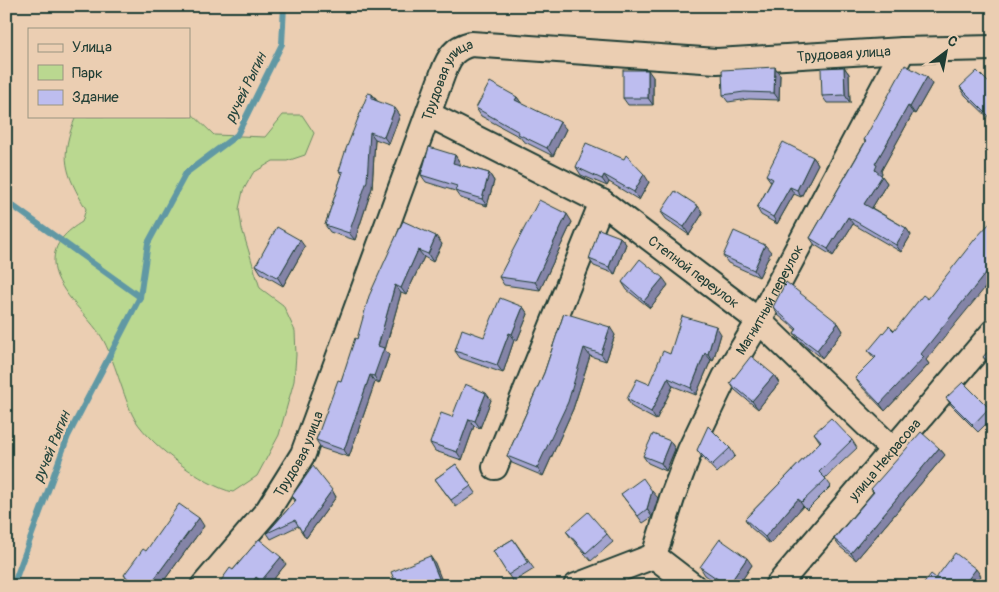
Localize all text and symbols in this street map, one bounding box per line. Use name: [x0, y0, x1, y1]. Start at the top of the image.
legend: [28, 28, 190, 118]
north arrow: [922, 28, 972, 78]
text: С: [944, 32, 961, 51]
street label: Трудовая улица: [418, 35, 475, 123]
text: Улица: [72, 38, 112, 57]
street label: Трудовая улица: [796, 42, 891, 65]
water label: ручей Рыгин: [221, 49, 272, 126]
text: Парк: [72, 64, 103, 83]
text: Здание: [72, 88, 119, 107]
street label: Степной переулок: [645, 232, 743, 312]
street label: Магнитный переулок: [732, 242, 806, 358]
water label: ручей Рыгин: [29, 407, 75, 485]
street label: Трудовая улица: [270, 409, 327, 500]
street label: улица Некрасова: [844, 415, 924, 505]

